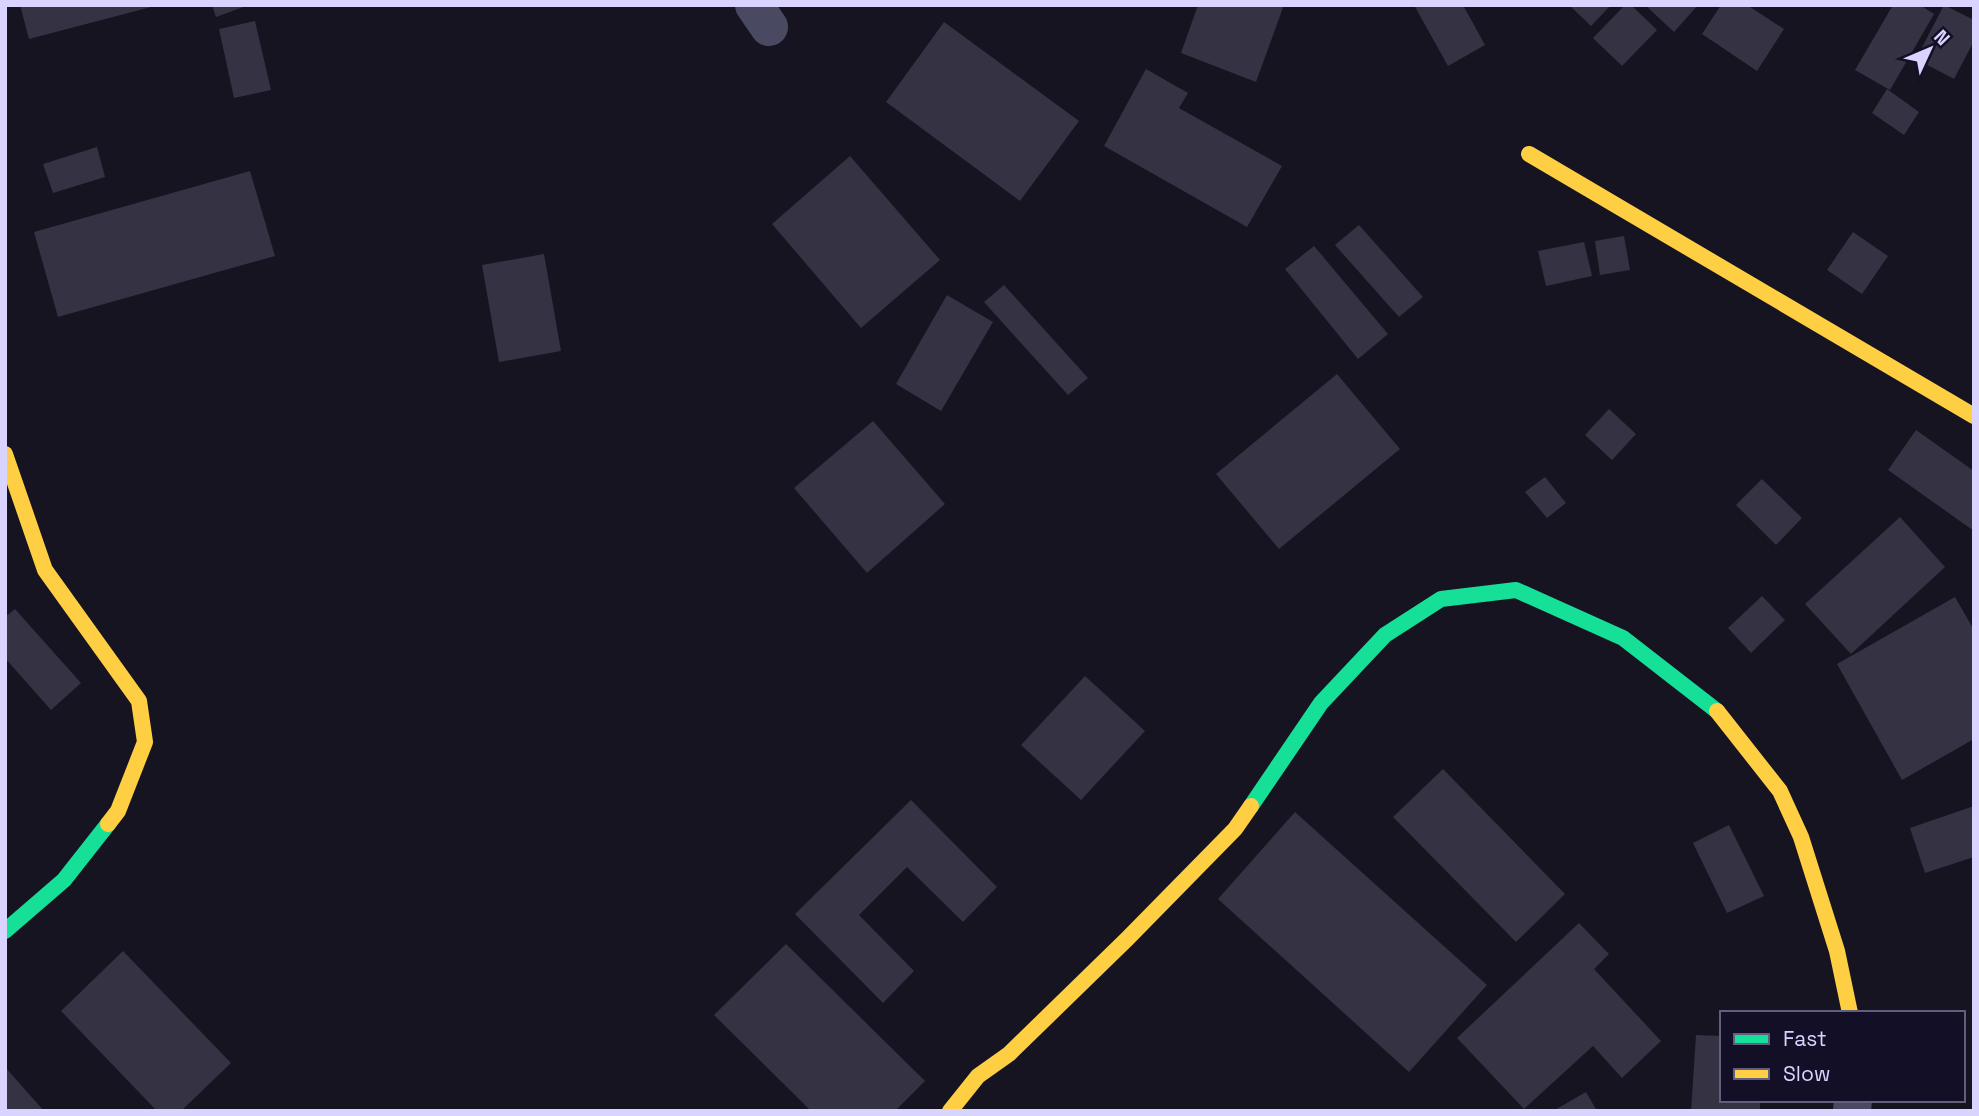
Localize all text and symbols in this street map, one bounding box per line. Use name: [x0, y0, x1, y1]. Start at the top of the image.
north arrow: [1895, 14, 1965, 84]
text: N: [1928, 24, 1955, 51]
legend: [1720, 1011, 1965, 1102]
text: Fast: [1783, 1025, 1827, 1052]
text: Slow: [1783, 1060, 1831, 1087]

